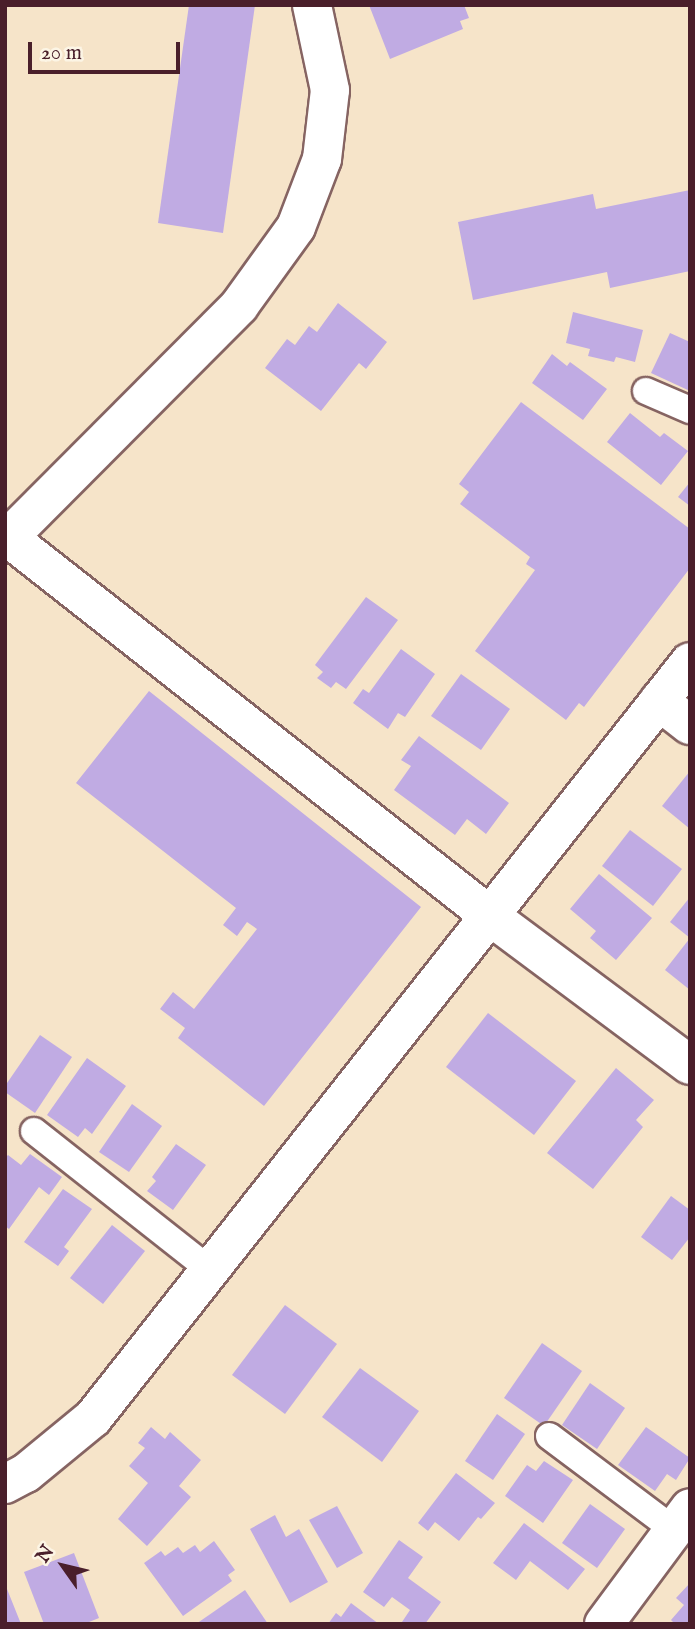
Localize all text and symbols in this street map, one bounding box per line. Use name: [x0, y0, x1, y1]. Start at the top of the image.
scale bar: [32, 28, 184, 72]
text: 20 m: [41, 40, 82, 67]
north arrow: [28, 1531, 98, 1601]
text: N: [31, 1541, 60, 1568]

